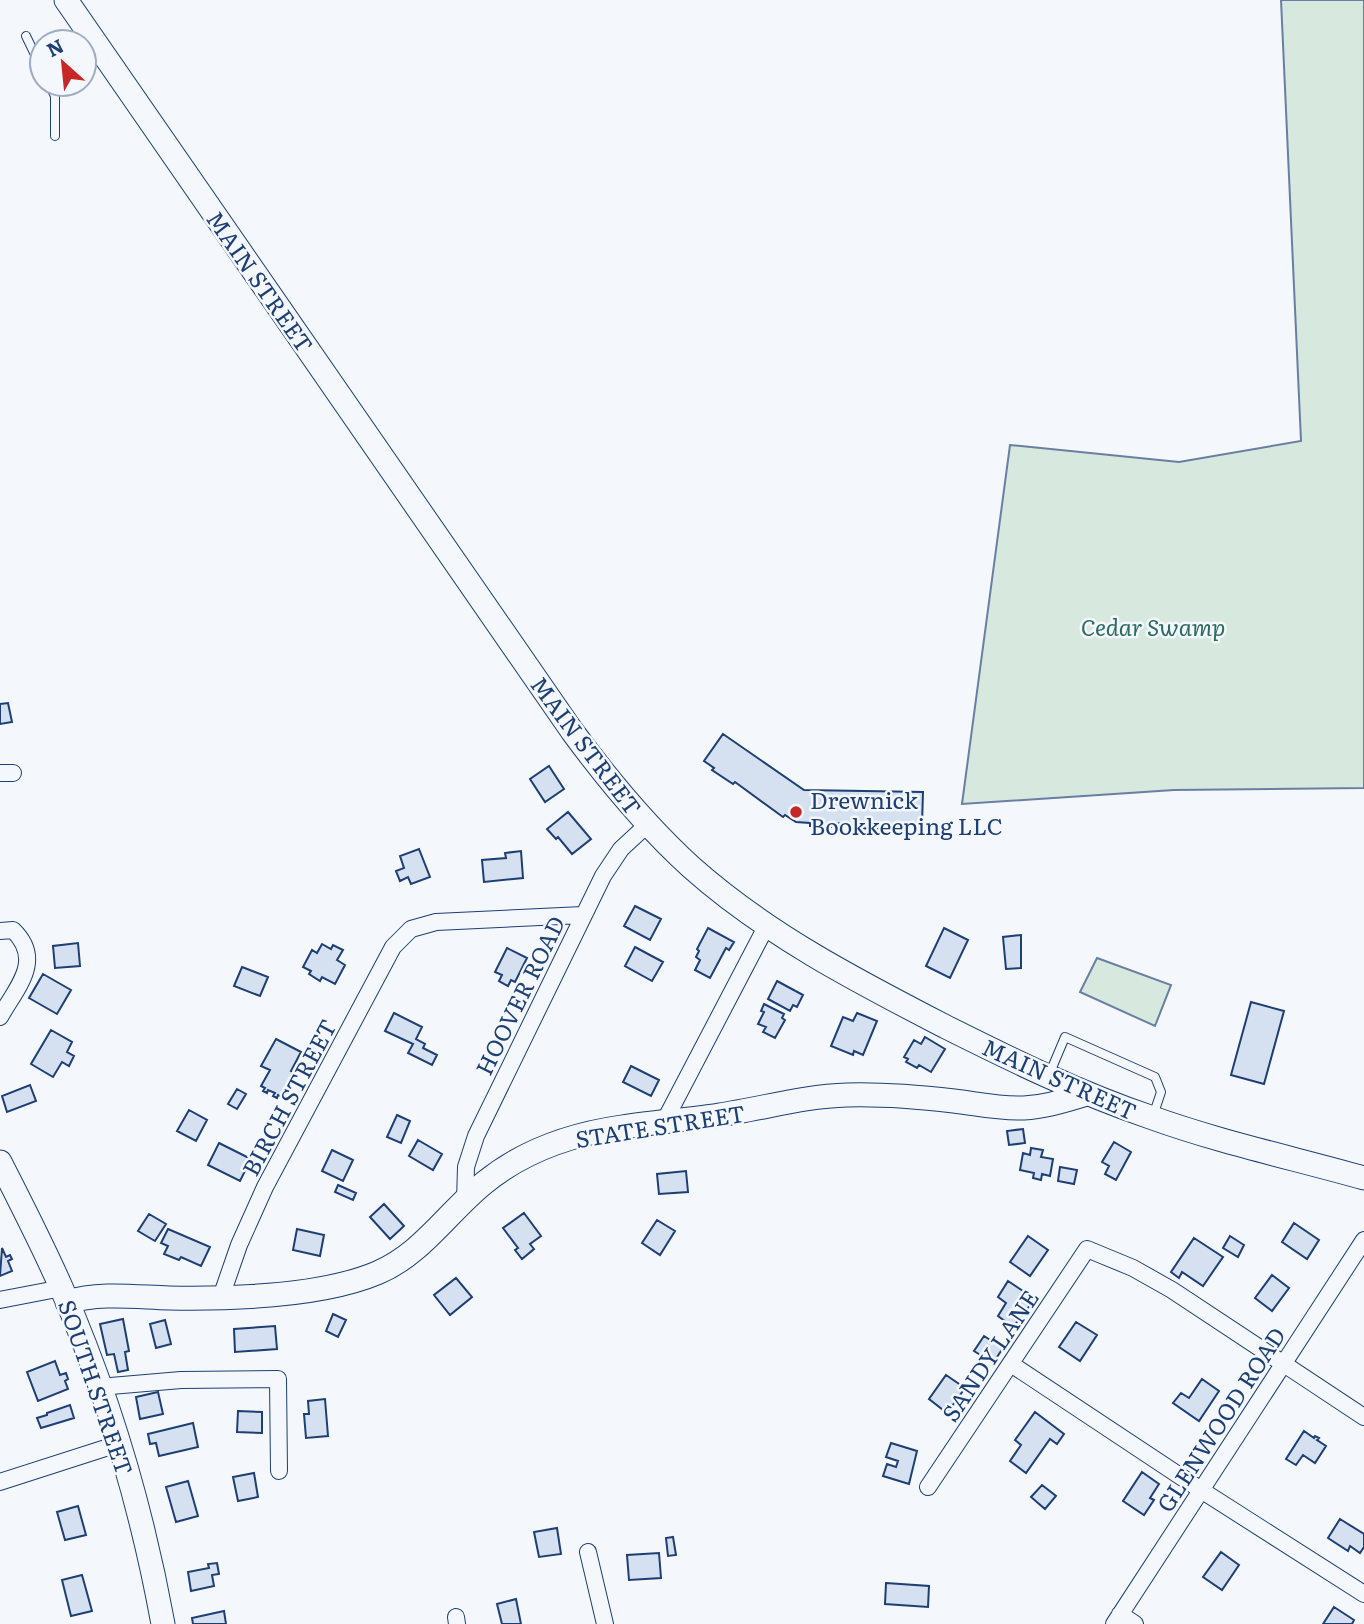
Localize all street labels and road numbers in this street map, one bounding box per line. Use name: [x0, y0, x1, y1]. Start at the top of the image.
street label: MAIN STREET: [200, 203, 322, 359]
street label: MAIN STREET: [524, 669, 650, 821]
street label: HOOVER ROAD: [466, 910, 572, 1080]
street label: BIRCH STREET: [232, 1013, 344, 1181]
street label: MAIN STREET: [977, 1029, 1143, 1127]
street label: STATE STREET: [573, 1095, 747, 1155]
street label: SANDY LANE: [932, 1282, 1046, 1428]
street label: SOUTH STREET: [51, 1295, 143, 1479]
street label: GLENWOOD ROAD: [1147, 1320, 1293, 1518]

